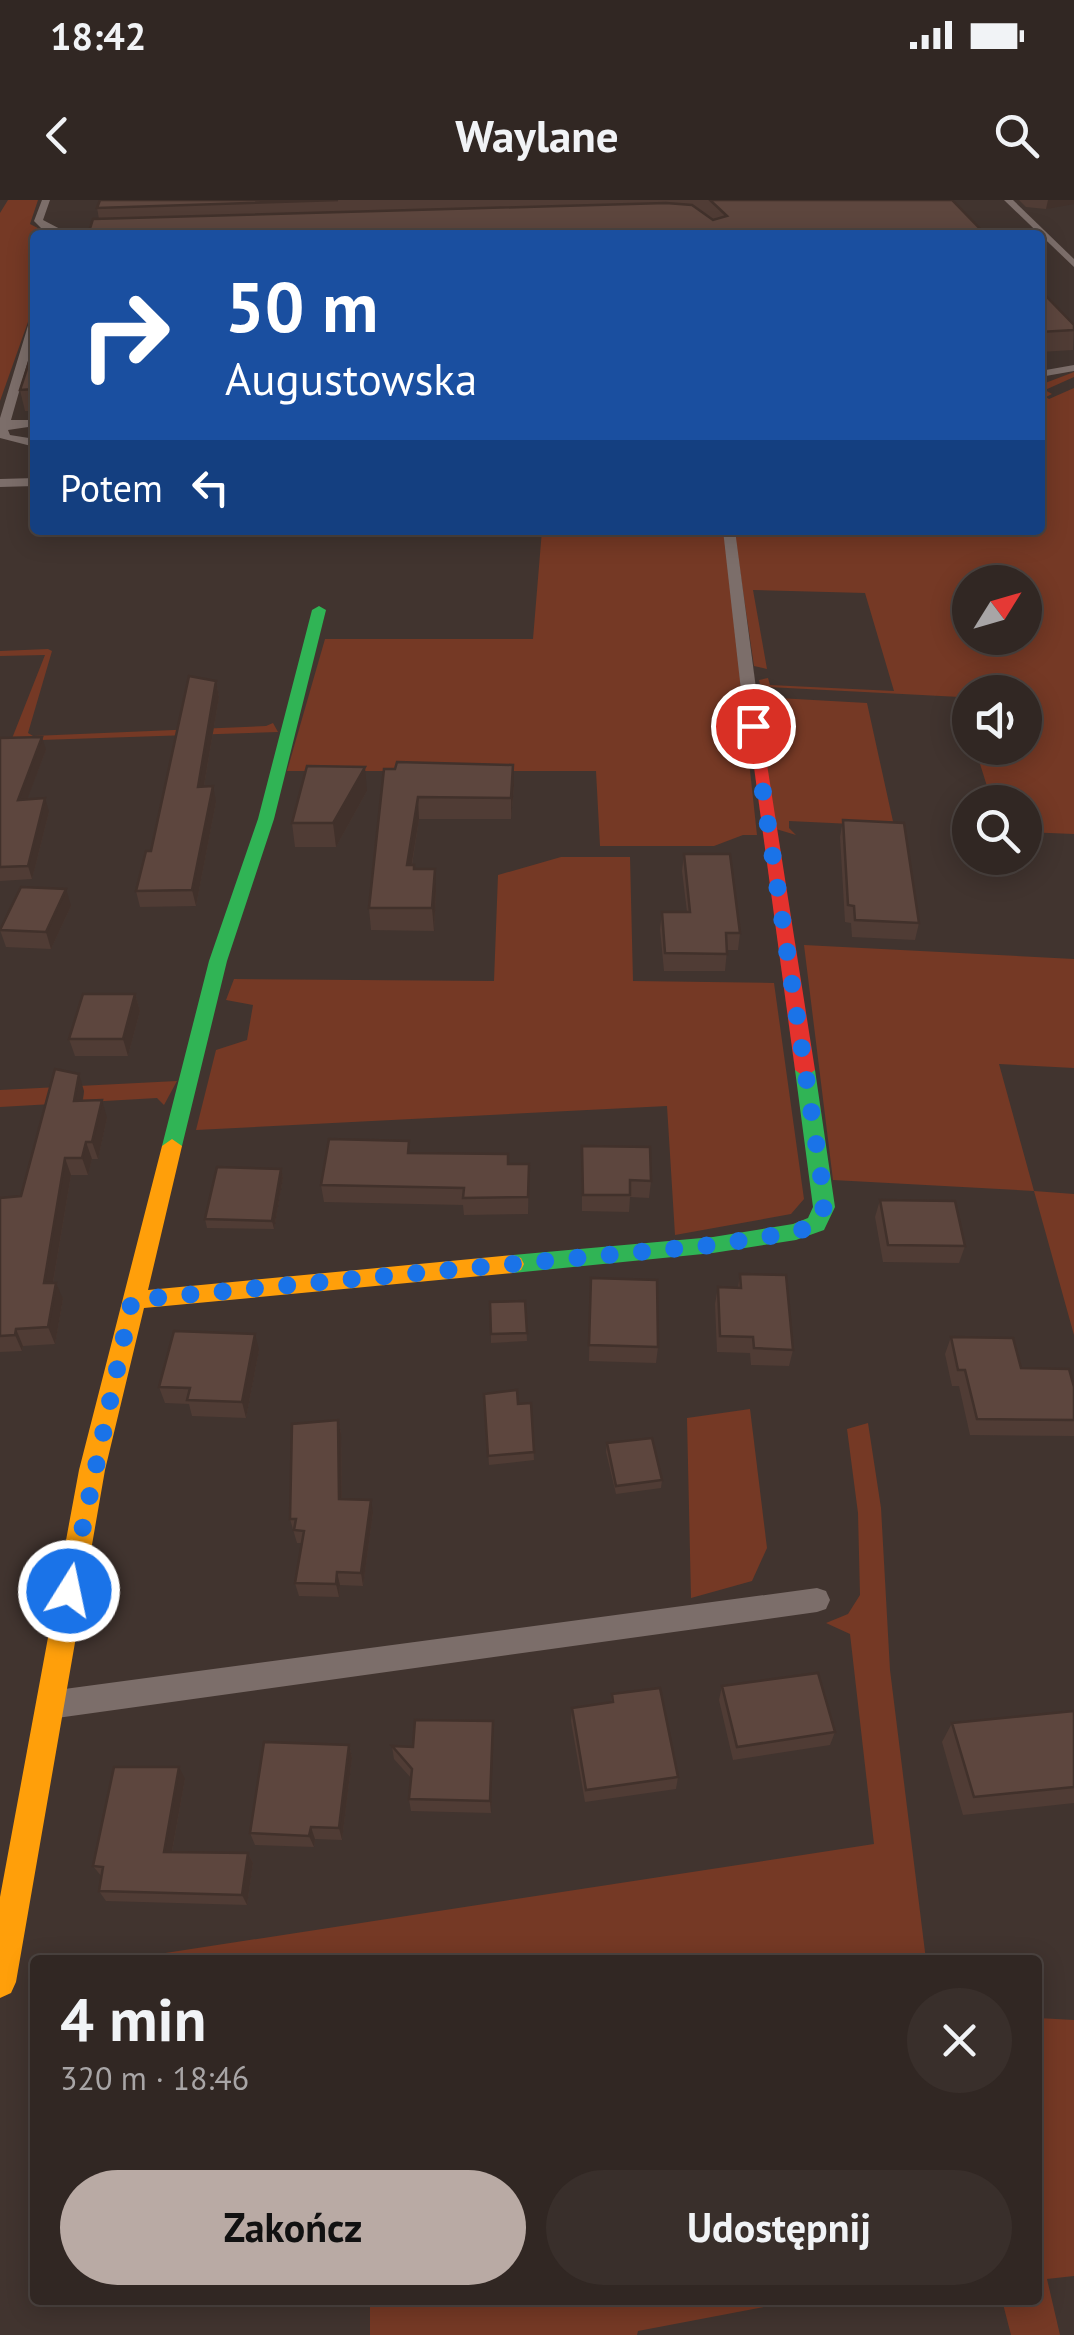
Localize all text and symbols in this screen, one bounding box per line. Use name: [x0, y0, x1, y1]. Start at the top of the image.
text: 18:42: [50, 11, 146, 60]
text: Waylane: [455, 106, 619, 164]
icon: back: [30, 108, 85, 163]
icon: search: [989, 108, 1044, 163]
text: 50 m: [225, 261, 378, 351]
icon: right: [60, 270, 190, 400]
text: Augustowska: [225, 349, 477, 407]
icon: left: [183, 460, 238, 515]
text: Potem: [60, 463, 163, 512]
north arrow: [952, 565, 1042, 655]
map controls: [952, 565, 1042, 875]
button: sound: [952, 675, 1042, 765]
pin: [711, 684, 796, 769]
icon: arrive: [726, 699, 781, 754]
button: search: [952, 785, 1042, 875]
position arrow: [17, 1539, 121, 1643]
text: 4 min: [60, 1980, 206, 2058]
button: close: [907, 1988, 1012, 2093]
text: 320 m · 18:46: [60, 2057, 249, 2099]
button: Zakończ: [60, 2170, 526, 2285]
button: Udostępnij: [546, 2170, 1012, 2285]

